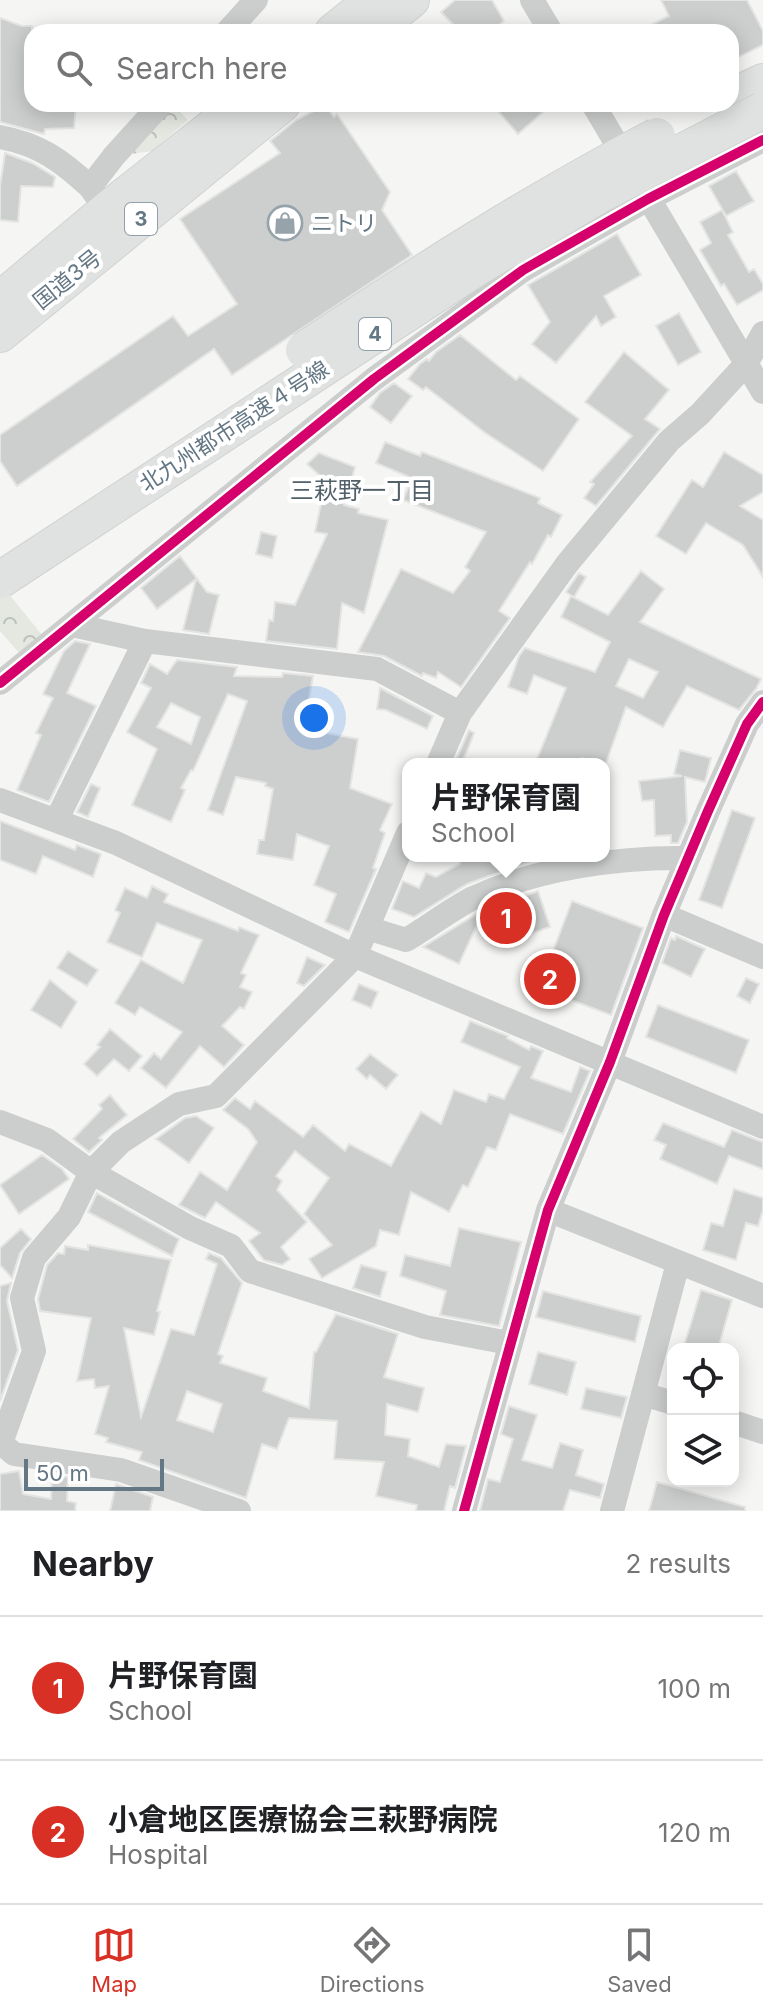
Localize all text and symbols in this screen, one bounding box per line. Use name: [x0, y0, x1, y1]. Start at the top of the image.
search box: [24, 24, 739, 112]
icon: search: [52, 46, 96, 90]
text: Search here: [116, 50, 288, 86]
road number: 3: [125, 203, 157, 235]
shop icon: ニトリ: [266, 204, 304, 242]
place label: ニトリ: [311, 210, 377, 236]
street label: 国道3号: [28, 244, 106, 314]
road number: 4: [359, 318, 391, 350]
street label: 北九州都市高速４号線: [135, 355, 333, 497]
district label: 三萩野一丁目: [290, 476, 434, 505]
your location: [294, 698, 334, 738]
popup: [402, 758, 610, 862]
text: 片野保育園: [431, 779, 581, 815]
text: School: [431, 817, 515, 848]
pin: 1: [480, 888, 532, 948]
pin: 2: [524, 949, 576, 1009]
map controls: [667, 1343, 739, 1487]
button: locate: [667, 1343, 739, 1415]
button: layers: [667, 1415, 739, 1487]
scale bar: [24, 1455, 164, 1491]
text: 50 m: [36, 1460, 89, 1486]
text: Nearby: [32, 1543, 154, 1584]
text: 2 results: [626, 1548, 731, 1579]
text: 片野保育園: [108, 1657, 258, 1693]
text: 1: [52, 1673, 64, 1704]
text: 100 m: [658, 1673, 731, 1704]
text: School: [108, 1695, 192, 1726]
text: 小倉地区医療協会三萩野病院: [108, 1801, 498, 1837]
text: 2: [50, 1817, 66, 1848]
text: 120 m: [658, 1817, 731, 1848]
text: Hospital: [108, 1839, 208, 1870]
tab: Map: [91, 1923, 137, 1997]
tab: Directions: [320, 1923, 425, 1997]
tab: Saved: [607, 1923, 672, 1997]

